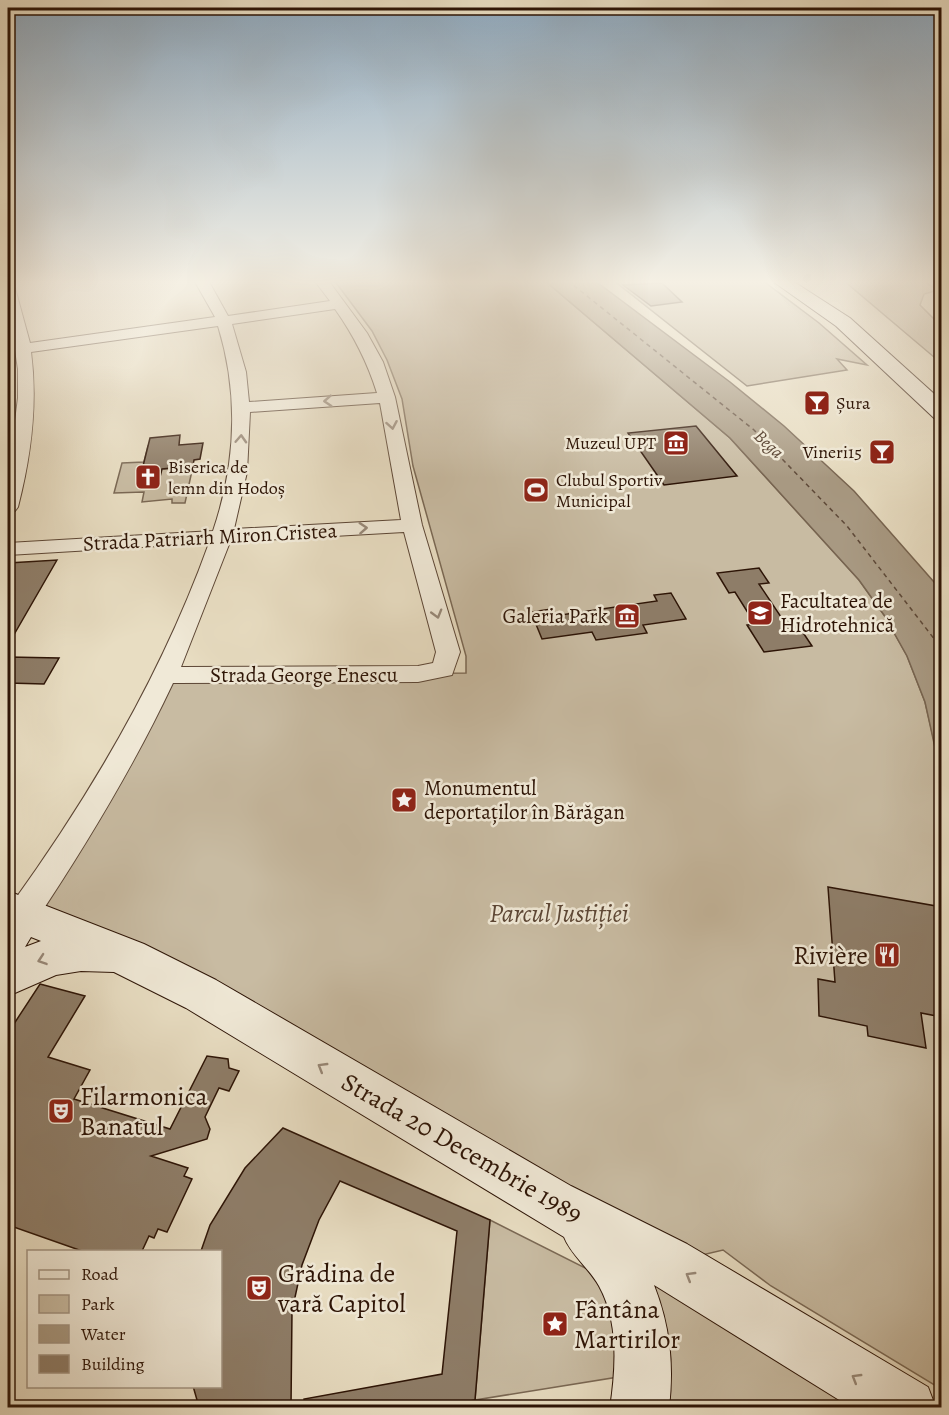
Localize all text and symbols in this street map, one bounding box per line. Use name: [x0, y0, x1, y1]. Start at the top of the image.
bar icon: Șura: [802, 388, 832, 418]
place label: Șura: [836, 391, 871, 415]
one-way arrow: [324, 394, 333, 407]
one-way arrow: [385, 420, 398, 430]
water label: Bega: [749, 424, 789, 464]
museum icon: Muzeul UPT: [661, 428, 691, 458]
place label: Muzeul UPT: [565, 431, 656, 455]
one-way arrow: [234, 434, 247, 443]
bar icon: Vineri15: [867, 437, 897, 467]
place label: Vineri15: [802, 440, 862, 464]
place label: Biserica de lemn din Hodoș: [168, 455, 285, 500]
church icon: Biserica de lemn din Hodoș: [133, 462, 163, 492]
place label: Clubul Sportiv Municipal: [556, 468, 663, 513]
sports icon: Clubul Sportiv Municipal: [521, 475, 551, 505]
street label: Strada Patriarh Miron Cristea: [82, 516, 338, 558]
one-way arrow: [359, 521, 368, 534]
place label: Facultatea de Hidrotehnică: [780, 587, 895, 639]
school or university icon: Facultatea de Hidrotehnică: [745, 598, 775, 628]
museum icon: Galeria Park: [612, 601, 642, 631]
place label: Galeria Park: [503, 602, 609, 630]
one-way arrow: [430, 609, 443, 619]
street label: Strada George Enescu: [210, 661, 399, 689]
place label: Monumentul deportaților în Bărăgan: [424, 774, 625, 826]
place icon: Monumentul deportaților în Bărăgan: [389, 785, 419, 815]
park label: Parcul Justiției: [489, 896, 629, 931]
place label: Rivière: [793, 938, 868, 973]
restaurant icon: Rivière: [872, 940, 902, 970]
one-way arrow: [37, 953, 48, 966]
one-way arrow: [318, 1062, 328, 1074]
street label: Strada 20 Decembrie 1989: [335, 1065, 589, 1231]
place label: Filarmonica Banatul: [80, 1079, 208, 1144]
theatre icon: Filarmonica Banatul: [46, 1096, 76, 1126]
legend: [27, 1250, 222, 1388]
place label: Grădina de vară Capitol: [277, 1256, 406, 1321]
text: Road: [81, 1262, 119, 1286]
one-way arrow: [686, 1272, 696, 1283]
theatre icon: Grădina de vară Capitol: [244, 1273, 274, 1303]
text: Park: [81, 1292, 115, 1316]
place label: Fântâna Martirilor: [574, 1292, 680, 1357]
place icon: Fântâna Martirilor: [540, 1309, 570, 1339]
text: Water: [80, 1322, 126, 1346]
text: Building: [81, 1352, 145, 1376]
one-way arrow: [852, 1373, 862, 1385]

